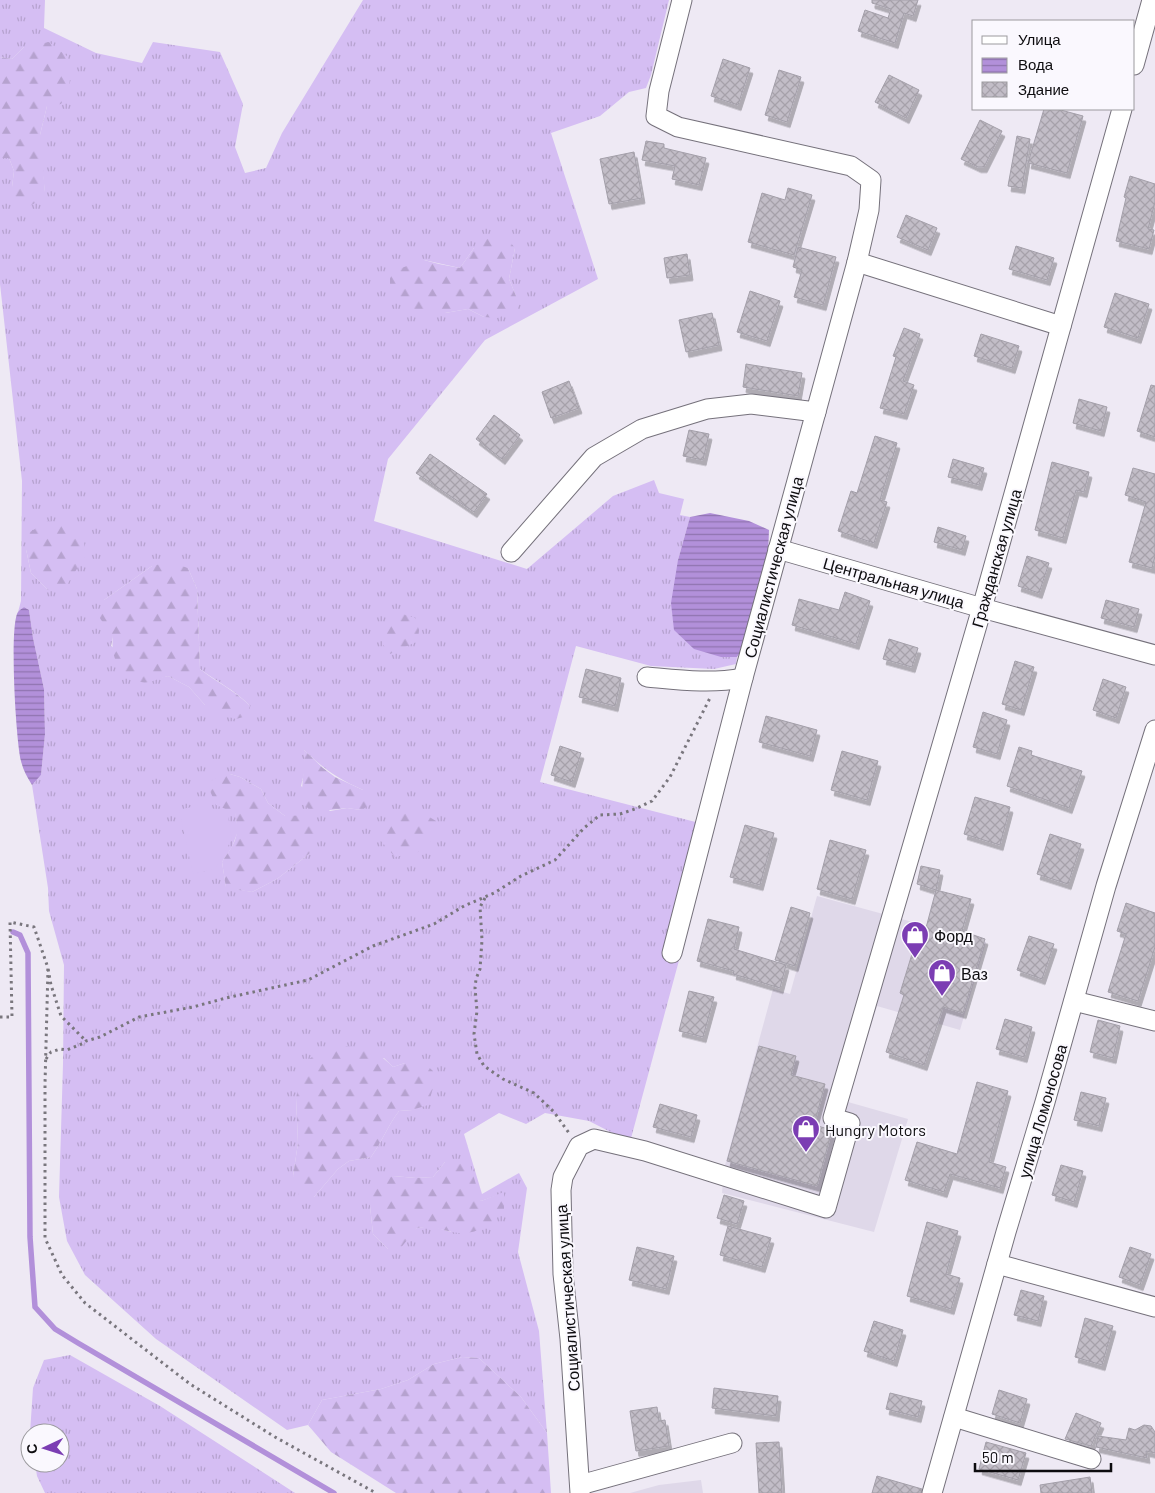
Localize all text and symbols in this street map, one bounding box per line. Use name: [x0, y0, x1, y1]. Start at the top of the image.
legend: [972, 20, 1135, 110]
text: Улица: [1018, 30, 1061, 48]
text: Вода: [1018, 55, 1054, 73]
text: Здание: [1018, 80, 1069, 98]
street label: Социалистическая улица: [740, 474, 806, 660]
street label: Гражданская улица: [967, 486, 1025, 630]
street label: Центральная улица: [821, 553, 967, 611]
shop icon: Форд: [900, 920, 930, 959]
place label: Форд: [934, 926, 974, 945]
shop icon: Ваз: [927, 958, 957, 997]
place label: Ваз: [961, 964, 988, 983]
street label: улица Ломоносова: [1014, 1042, 1070, 1180]
shop icon: Hungry Motors: [791, 1114, 821, 1153]
place label: Hungry Motors: [825, 1120, 926, 1139]
street label: Социалистическая улица: [551, 1204, 583, 1392]
north arrow: [20, 1423, 70, 1473]
scale bar: [975, 1440, 1111, 1472]
text: С: [23, 1443, 40, 1455]
text: 50 m: [982, 1448, 1014, 1466]

